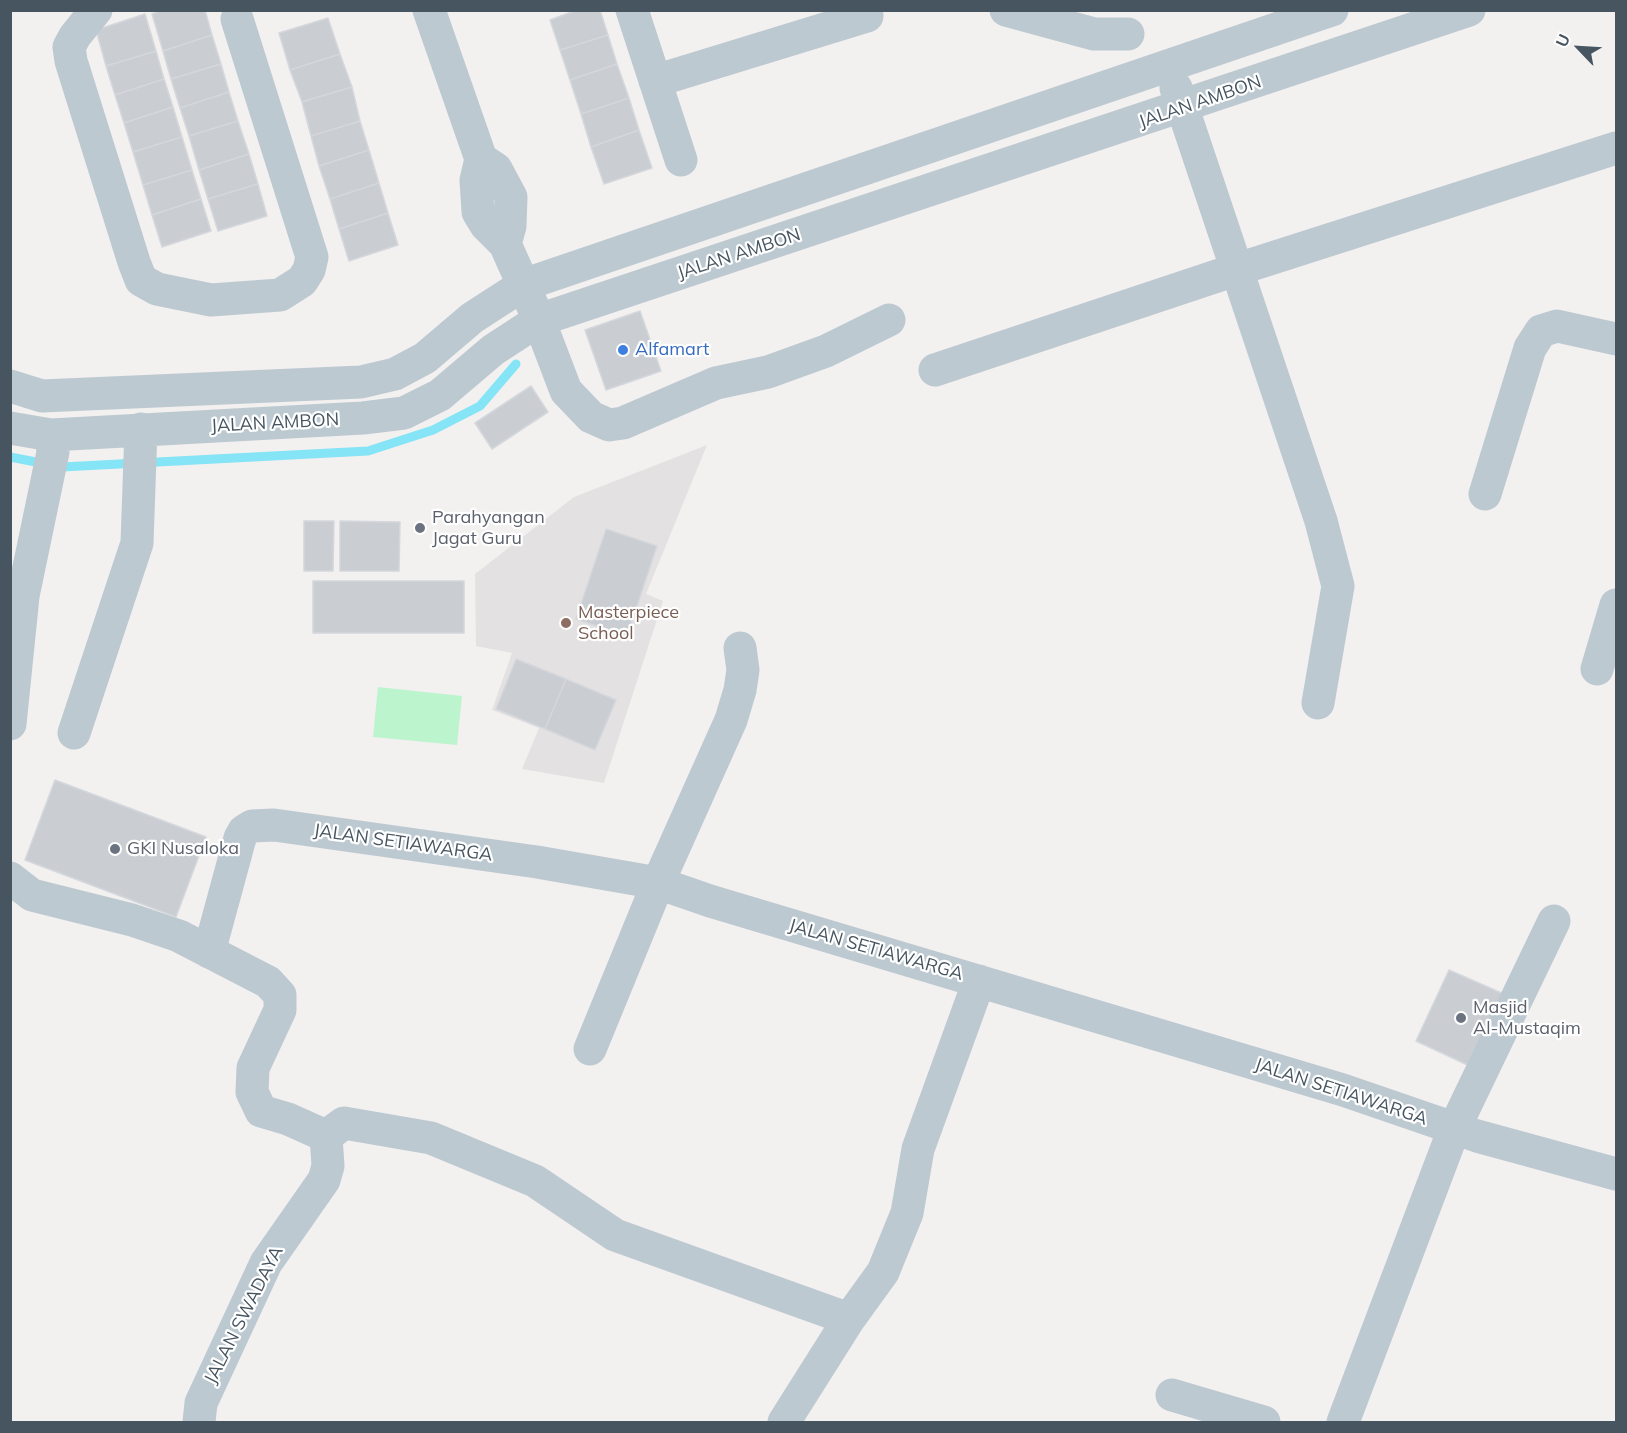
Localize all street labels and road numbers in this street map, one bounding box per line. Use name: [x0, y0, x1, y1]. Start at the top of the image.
street label: JALAN AMBON: [1136, 71, 1264, 133]
street label: JALAN AMBON: [675, 224, 803, 284]
street label: JALAN AMBON: [210, 409, 340, 437]
street label: JALAN SETIAWARGA: [312, 820, 494, 866]
street label: JALAN SETIAWARGA: [786, 915, 966, 985]
street label: JALAN SETIAWARGA: [1252, 1054, 1430, 1130]
street label: JALAN SWADAYA: [200, 1243, 288, 1387]

